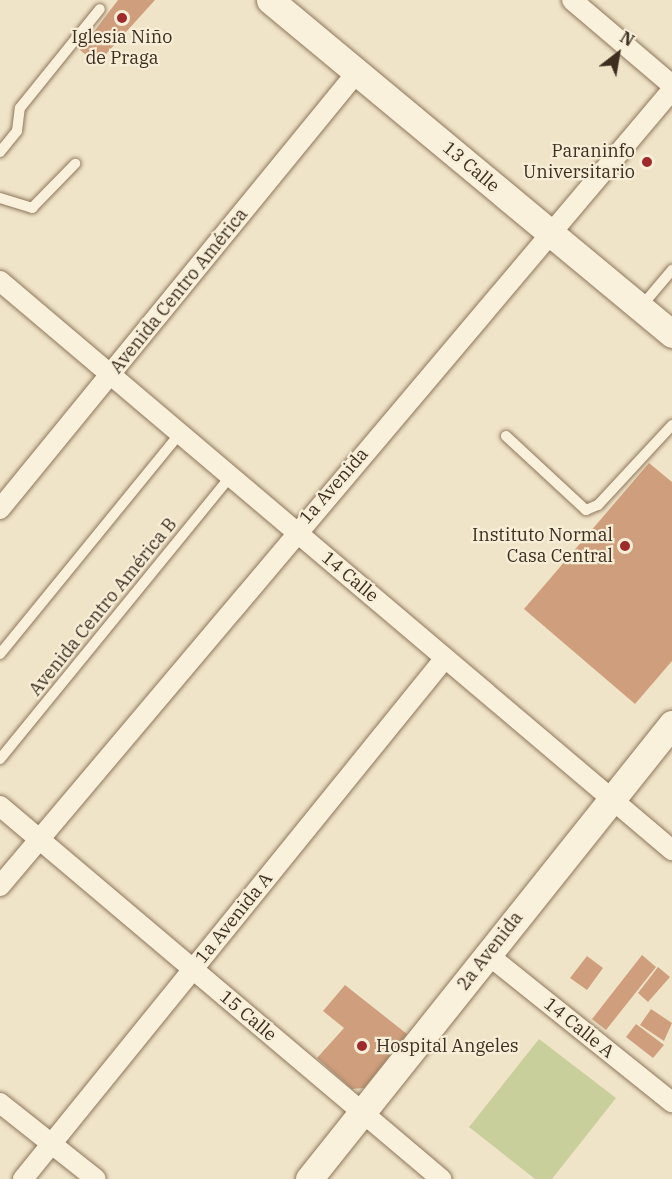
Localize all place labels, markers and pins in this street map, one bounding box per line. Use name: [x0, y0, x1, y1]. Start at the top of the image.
marker: Iglesia Niño de Praga: [115, 11, 129, 25]
place label: Iglesia Niño de Praga: [72, 27, 172, 70]
place label: Paraninfo Universitario: [523, 141, 635, 184]
marker: Paraninfo Universitario: [640, 155, 654, 169]
place label: Instituto Normal Casa Central: [472, 525, 613, 568]
marker: Instituto Normal Casa Central: [618, 539, 632, 553]
place label: Hospital Angeles: [376, 1035, 519, 1057]
marker: Hospital Angeles: [353, 1037, 371, 1055]

